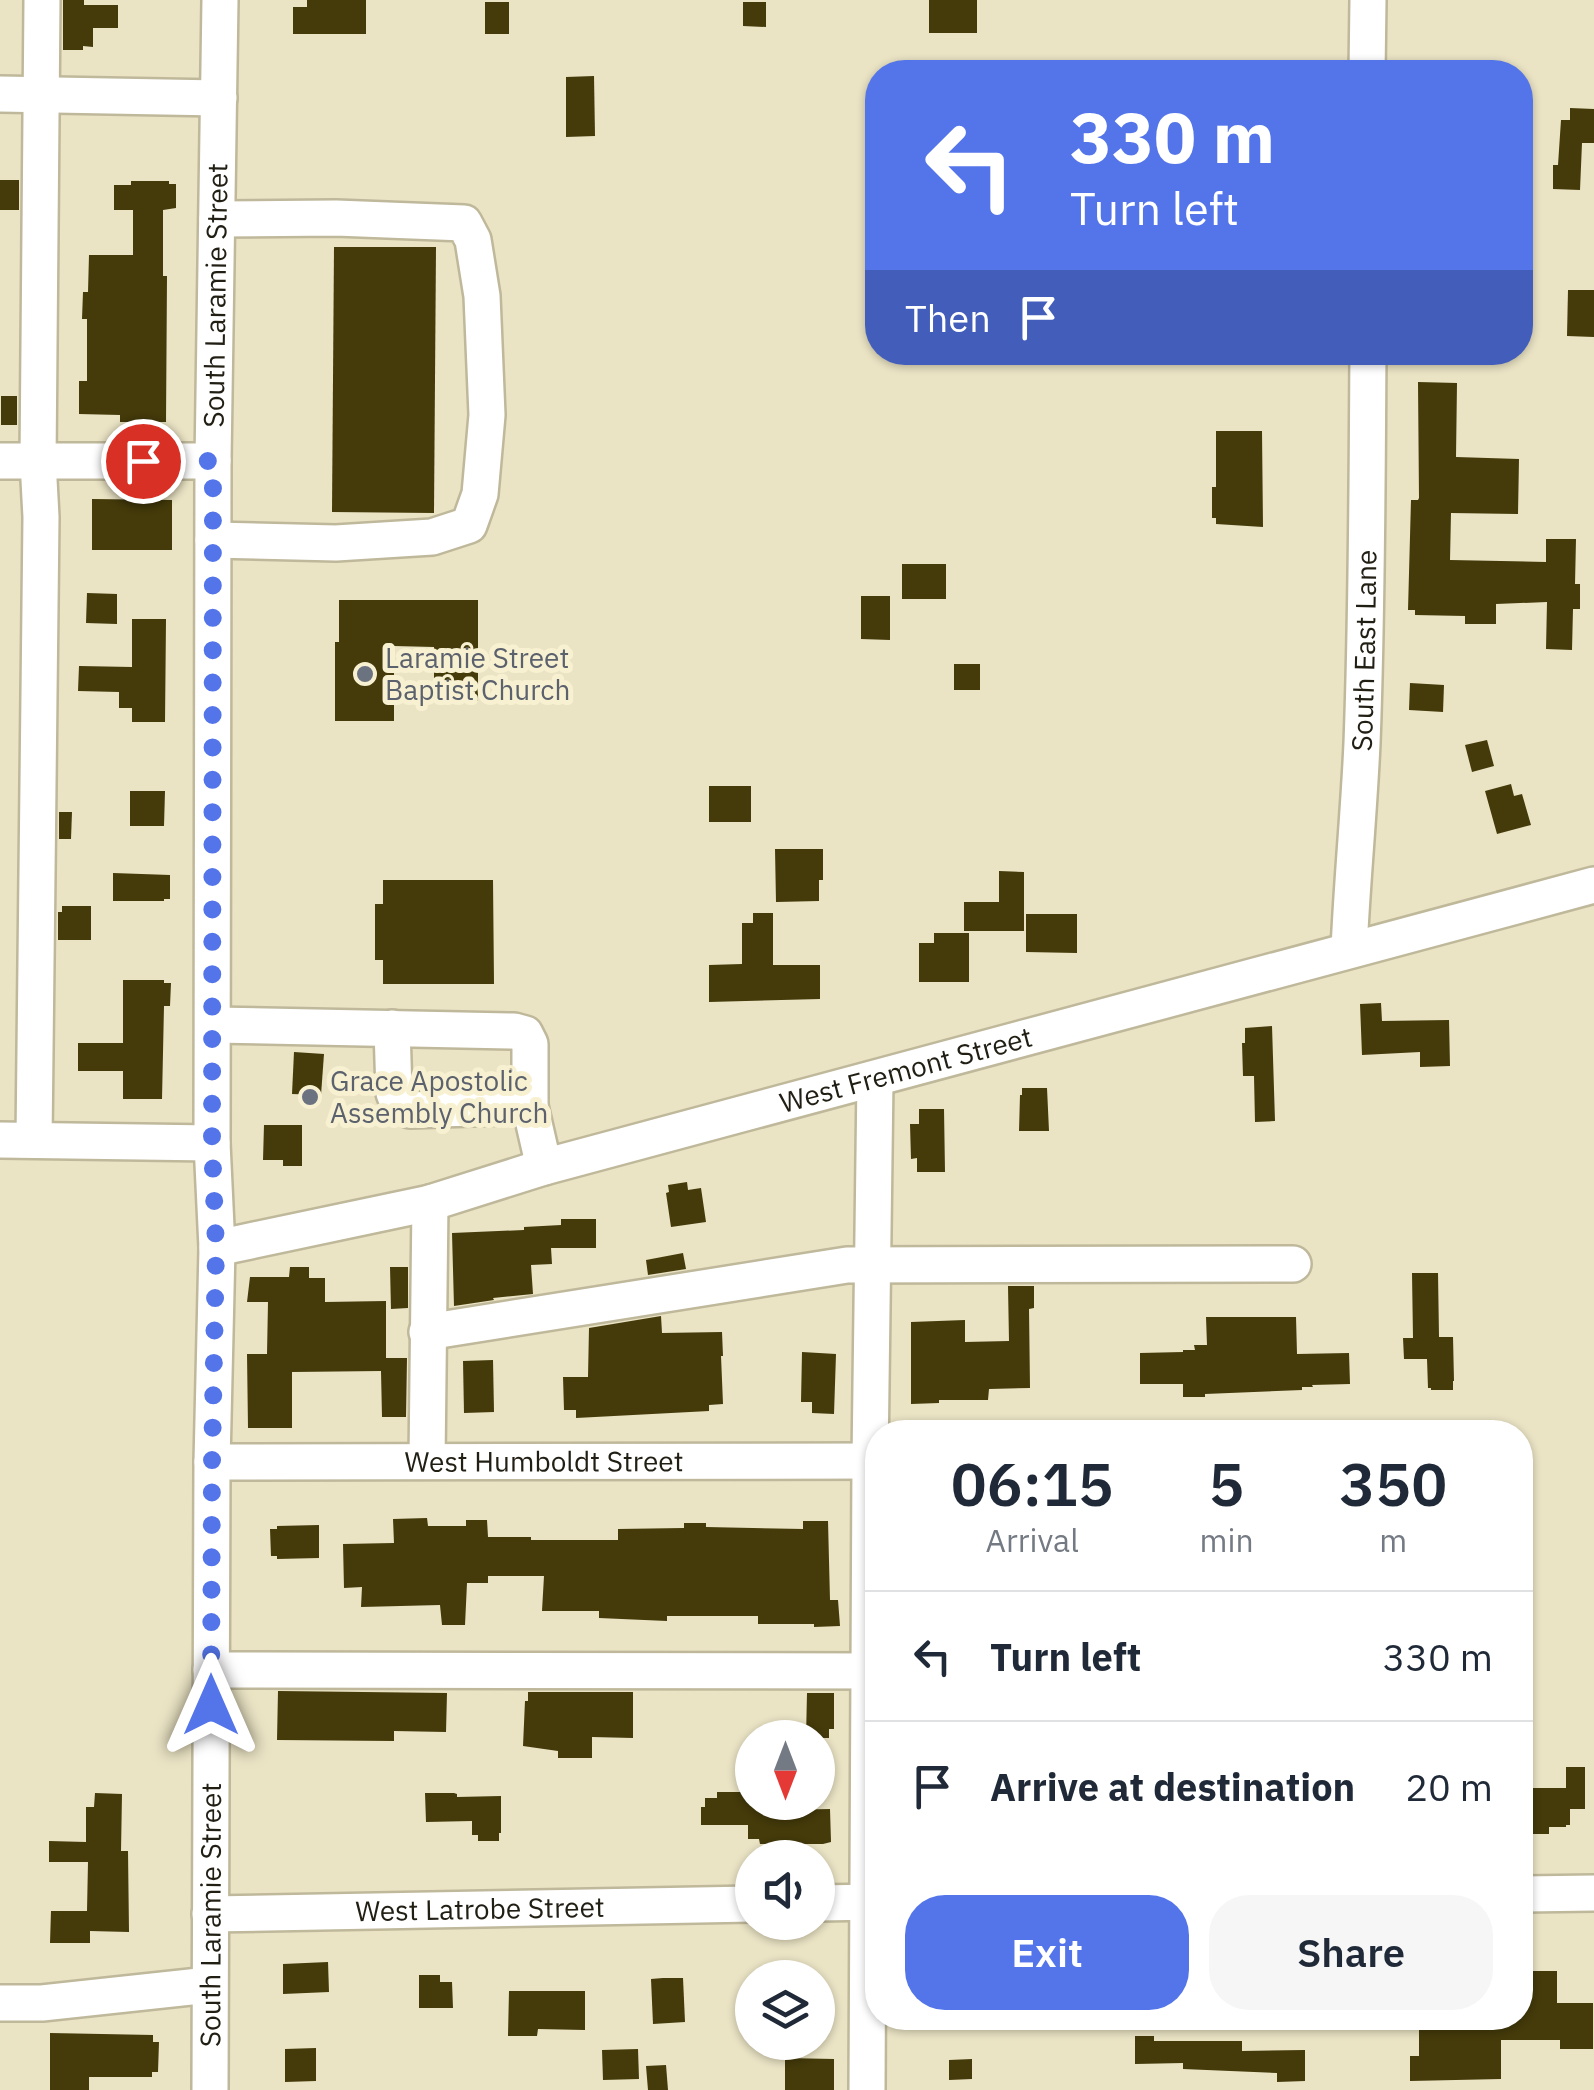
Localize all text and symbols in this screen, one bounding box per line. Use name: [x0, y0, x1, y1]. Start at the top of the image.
text: 330 m: [1070, 91, 1275, 182]
icon: left: [905, 100, 1035, 230]
street label: South Laramie Street: [195, 163, 236, 428]
text: Turn left: [1070, 179, 1239, 237]
icon: arrive: [1011, 290, 1066, 345]
text: Then: [905, 293, 991, 342]
pin: [101, 419, 186, 504]
icon: arrive: [116, 434, 171, 489]
street label: South East Lane: [1343, 549, 1384, 752]
place label: Laramie Street Baptist Church: [385, 639, 570, 708]
marker: Laramie Street Baptist Church: [354, 663, 376, 685]
street label: West Fremont Street: [776, 1018, 1036, 1121]
place label: Grace Apostolic Assembly Church: [330, 1062, 548, 1131]
marker: Grace Apostolic Assembly Church: [299, 1086, 321, 1108]
street label: West Humboldt Street: [404, 1442, 684, 1480]
text: 06:15: [951, 1444, 1114, 1523]
text: 5: [1209, 1444, 1245, 1523]
text: 350: [1339, 1444, 1447, 1523]
text: Arrival: [986, 1519, 1079, 1561]
text: min: [1199, 1519, 1254, 1561]
text: m: [1379, 1519, 1407, 1561]
icon: left: [905, 1629, 960, 1684]
text: Turn left: [990, 1632, 1141, 1681]
text: 330 m: [1382, 1632, 1493, 1681]
position arrow: [159, 1653, 263, 1757]
north arrow: [735, 1720, 835, 1820]
map controls: [735, 1720, 835, 2060]
icon: arrive: [905, 1759, 960, 1814]
text: Arrive at destination: [990, 1762, 1355, 1811]
text: 20 m: [1405, 1762, 1493, 1811]
street label: South Laramie Street: [191, 1783, 229, 2047]
button: sound: [735, 1840, 835, 1940]
street label: West Latrobe Street: [355, 1888, 605, 1929]
button: Exit: [905, 1895, 1189, 2010]
button: Share: [1209, 1895, 1493, 2010]
button: layers: [735, 1960, 835, 2060]

